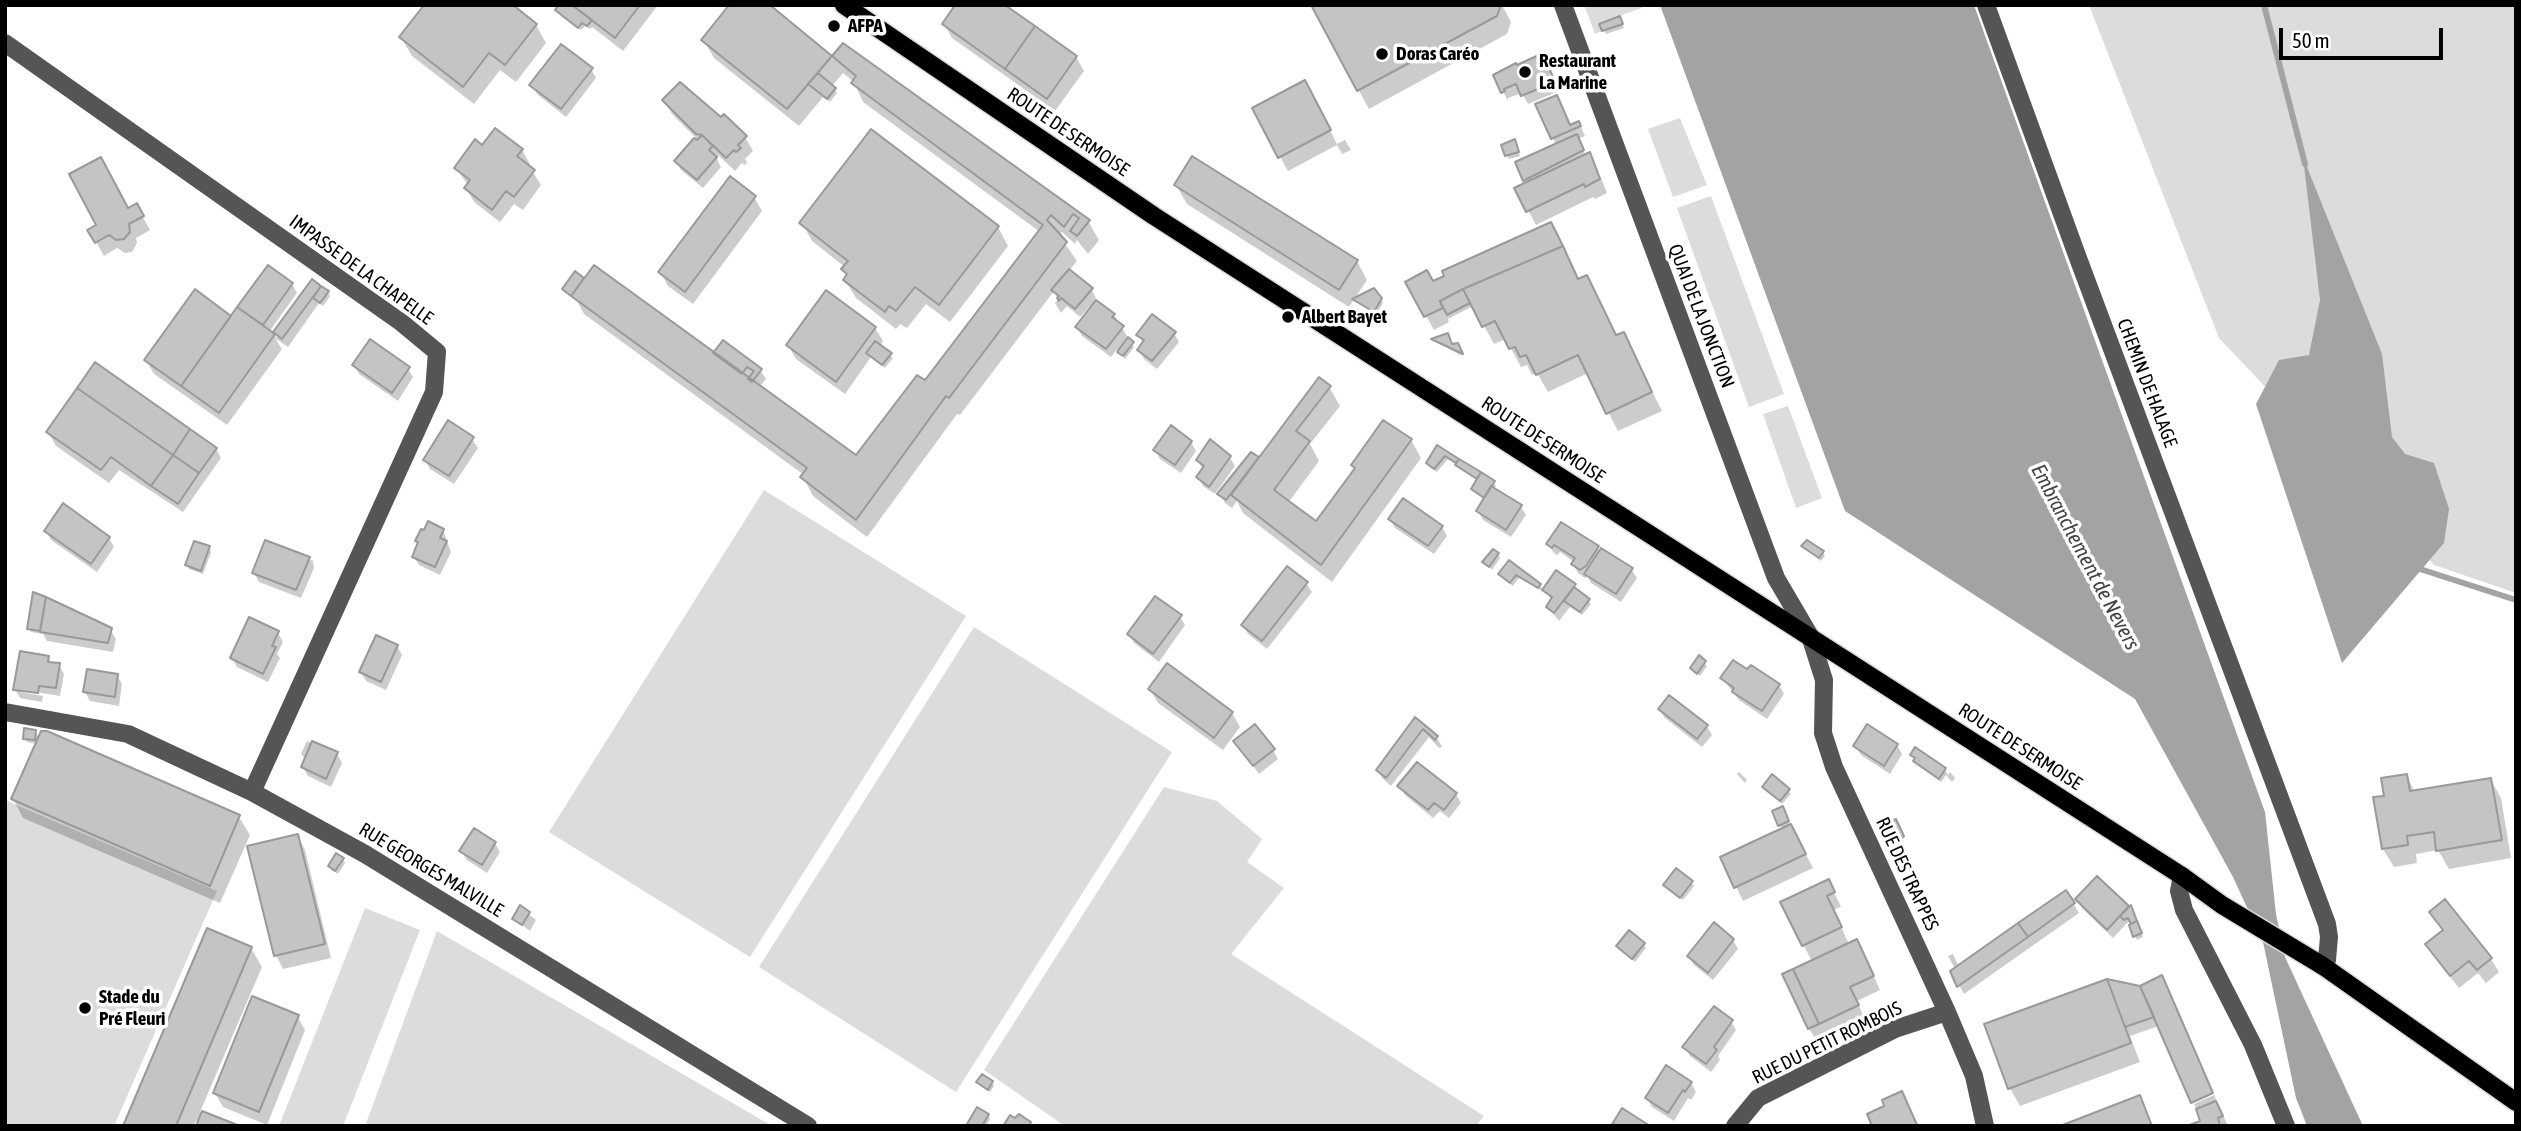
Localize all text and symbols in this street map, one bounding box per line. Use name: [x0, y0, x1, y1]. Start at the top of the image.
scale bar: [2283, 14, 2448, 58]
place label: AFPA: [848, 15, 883, 37]
marker: AFPA: [826, 18, 842, 34]
text: 50 m: [2292, 28, 2330, 52]
place label: Doras Caréo: [1396, 43, 1479, 65]
marker: Doras Caréo: [1374, 46, 1390, 62]
place label: Restaurant La Marine: [1539, 50, 1616, 94]
marker: Restaurant La Marine: [1517, 64, 1533, 80]
street label: ROUTE DE SERMOISE: [1003, 83, 1133, 181]
street label: IMPASSE DE LA CHAPELLE: [285, 210, 437, 330]
street label: QUAI DE LA JONCTION: [1663, 241, 1739, 391]
place label: Albert Bayet: [1302, 306, 1387, 328]
marker: Albert Bayet: [1280, 309, 1296, 325]
street label: CHEMIN DE HALAGE: [2112, 316, 2182, 450]
street label: ROUTE DE SERMOISE: [1477, 392, 1609, 488]
water label: Embranchement de Nevers: [2025, 460, 2145, 654]
street label: ROUTE DE SERMOISE: [1954, 699, 2086, 795]
street label: RUE DES TRAPPES: [1871, 814, 1943, 934]
street label: RUE GEORGES MALVILLE: [355, 818, 507, 922]
place label: Stade du Pré Fleuri: [99, 986, 165, 1030]
street label: RUE DU PETIT ROMBOIS: [1749, 997, 1905, 1089]
marker: Stade du Pré Fleuri: [77, 1000, 93, 1016]

